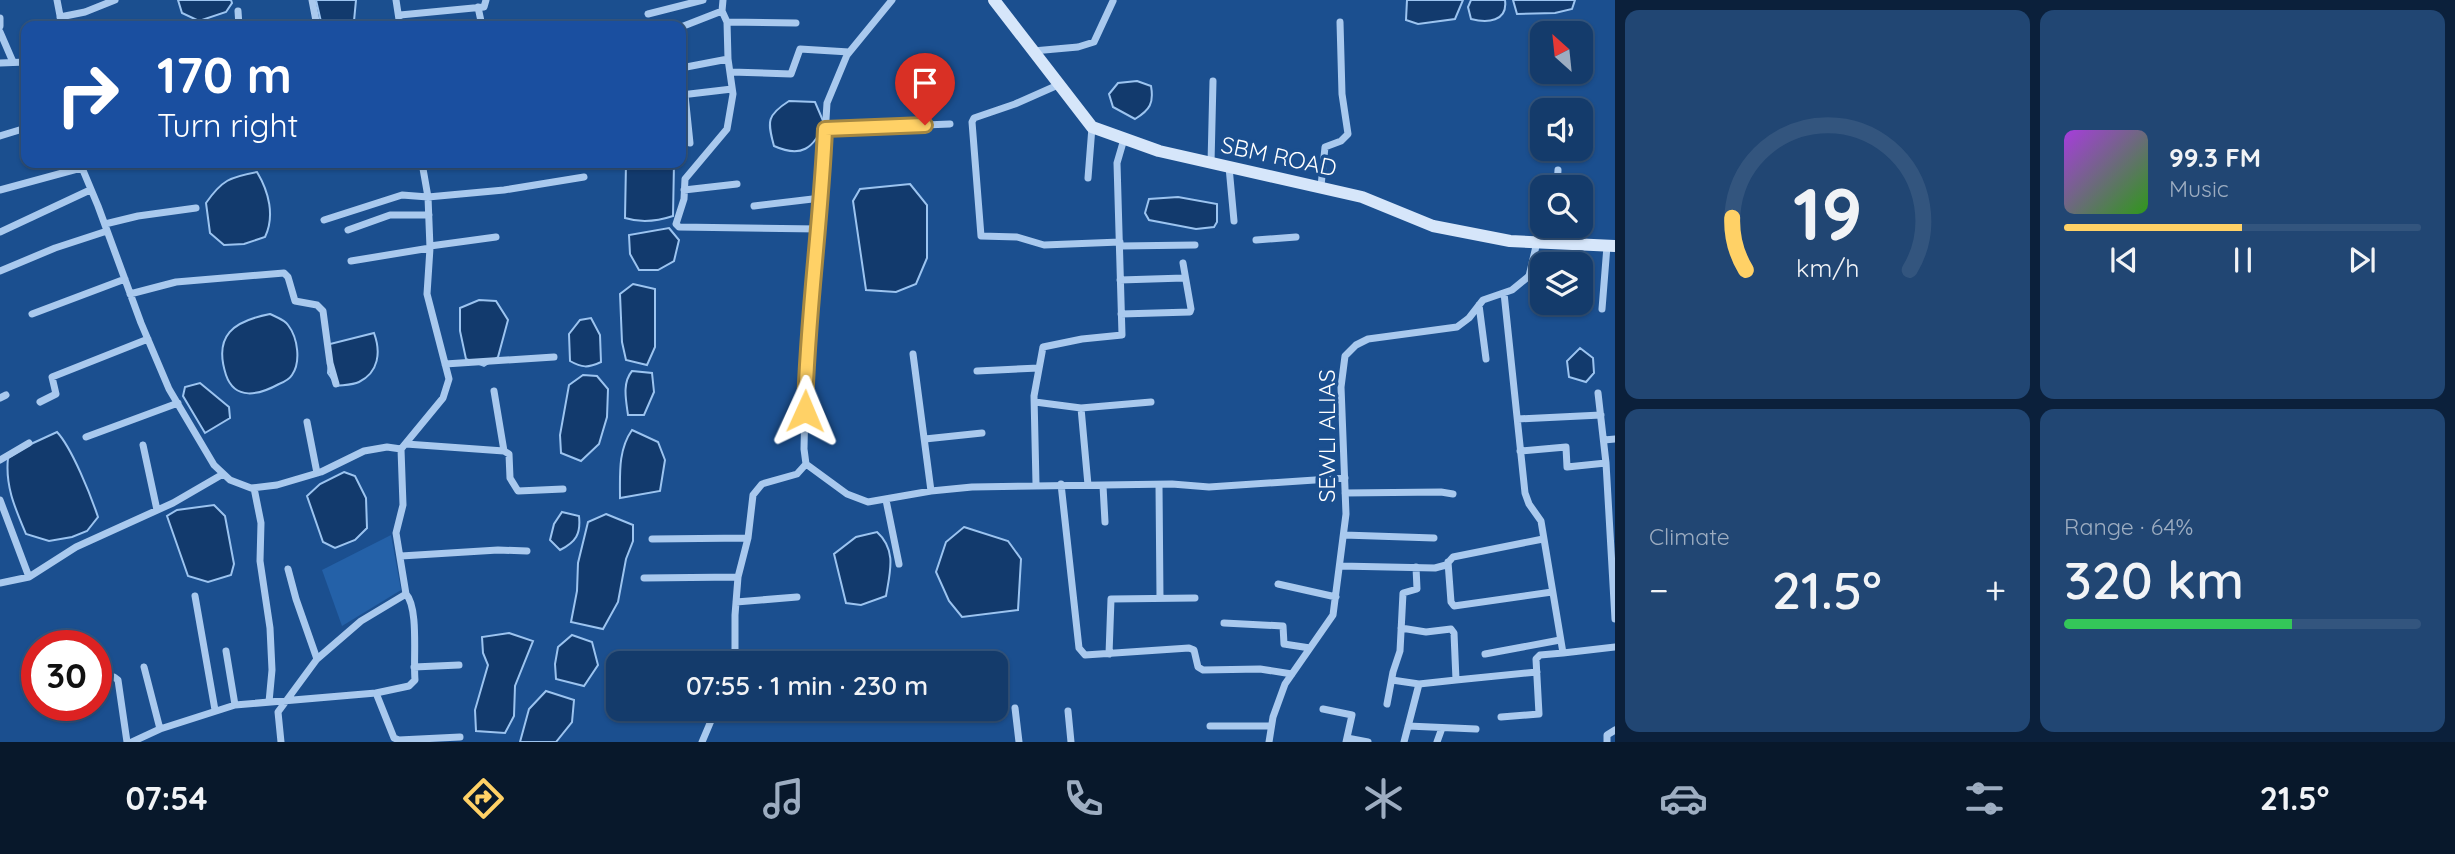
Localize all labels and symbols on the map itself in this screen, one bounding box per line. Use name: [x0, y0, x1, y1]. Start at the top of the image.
north arrow: [1530, 21, 1592, 84]
pin: [895, 53, 955, 125]
street label: SBM ROAD: [1219, 130, 1339, 182]
street label: SEWLI ALIAS: [1312, 369, 1341, 503]
position arrow: [768, 374, 842, 448]
speed limit sign: 30: [21, 630, 112, 721]

